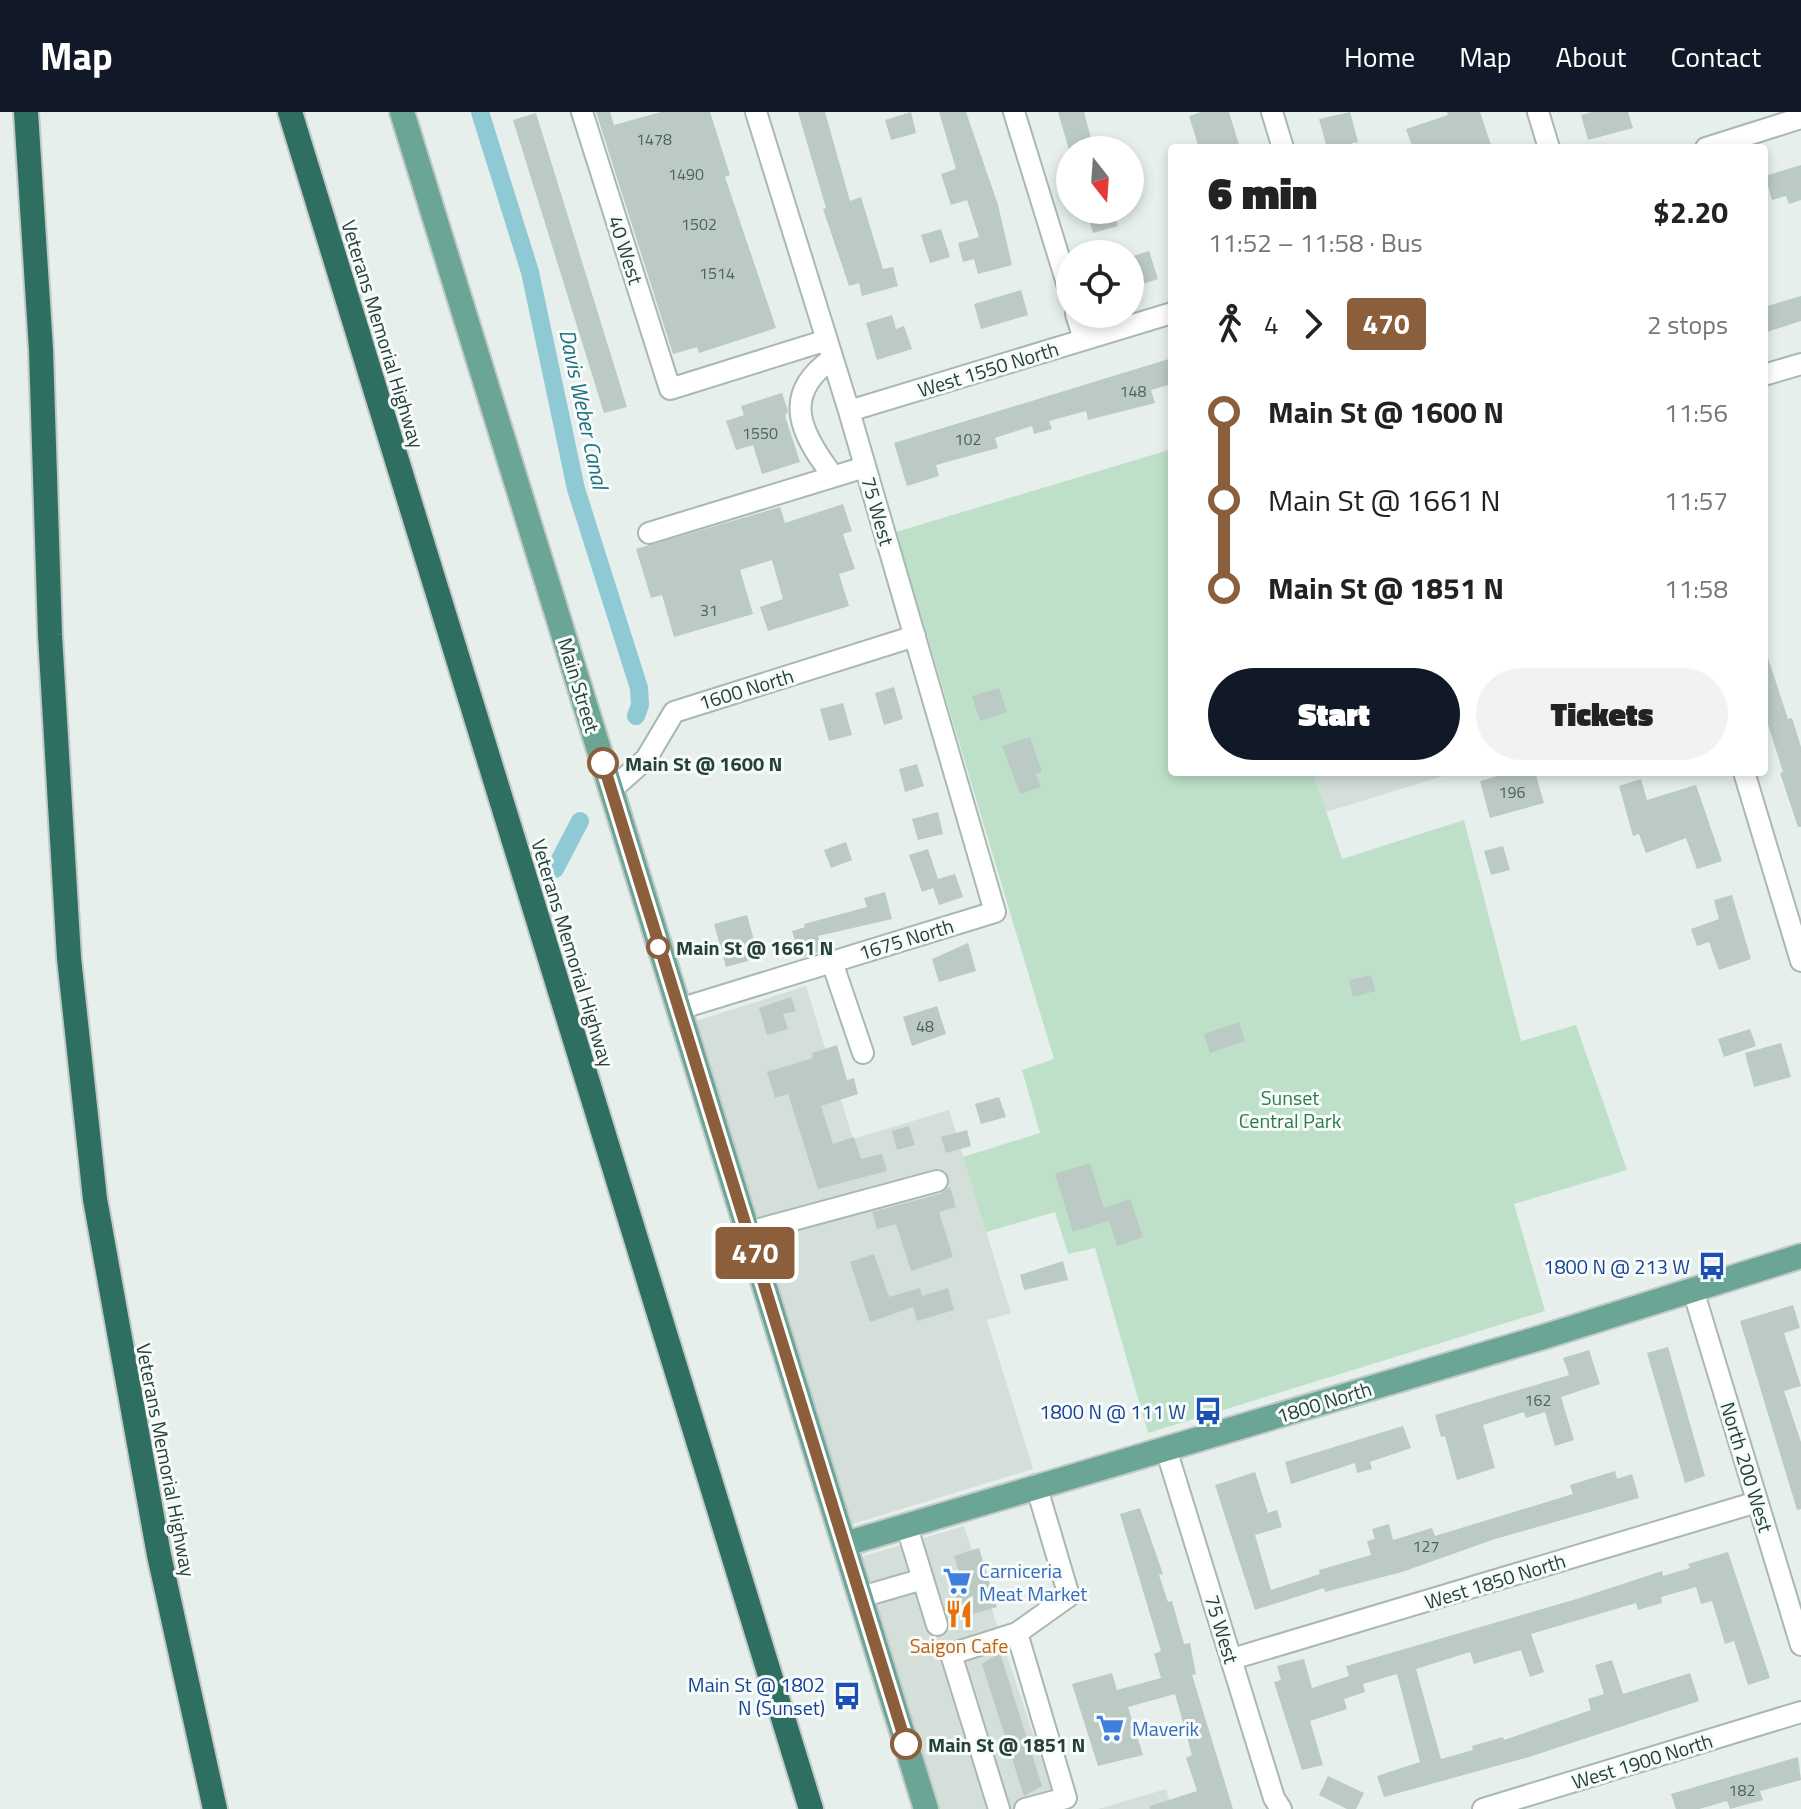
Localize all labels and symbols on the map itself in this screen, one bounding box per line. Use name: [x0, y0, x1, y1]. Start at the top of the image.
house number: 1478: [636, 127, 672, 151]
north arrow: [1056, 136, 1144, 224]
house number: 1490: [668, 162, 704, 186]
street label: 40 West: [600, 212, 652, 288]
house number: 1502: [681, 212, 717, 236]
street label: Veterans Memorial Highway: [333, 216, 433, 452]
house number: 1514: [699, 261, 735, 285]
water label: Davis Weber Canal: [550, 326, 618, 494]
street label: West 1550 North: [914, 333, 1062, 405]
house number: 148: [1120, 379, 1146, 403]
house number: 1550: [742, 421, 778, 445]
house number: 102: [955, 427, 981, 451]
street label: 75 West: [853, 473, 903, 549]
house number: 31: [700, 598, 718, 622]
street label: Main Street: [550, 634, 608, 736]
street label: 1600 North: [695, 660, 797, 718]
marker: Main St @ 1600 N: [588, 748, 618, 778]
place label: Main St @ 1600 N: [625, 748, 782, 779]
house number: 196: [1499, 780, 1525, 804]
street label: Veterans Memorial Highway: [523, 835, 623, 1071]
street label: 1675 North: [855, 910, 957, 968]
place label: Main St @ 1661 N: [676, 932, 833, 963]
marker: Main St @ 1661 N: [647, 936, 669, 958]
house number: 48: [916, 1014, 934, 1038]
park label: Sunset Central Park: [1239, 1082, 1342, 1136]
line badge: 470: [709, 1227, 801, 1279]
place label: 1800 N @ 213 W: [1543, 1251, 1690, 1282]
bus stop icon: 1800 N @ 213 W: [1697, 1251, 1727, 1281]
street label: Veterans Memorial Highway: [128, 1340, 204, 1580]
street label: 1800 North: [1273, 1373, 1375, 1431]
house number: 162: [1525, 1388, 1551, 1412]
place label: 1800 N @ 111 W: [1039, 1396, 1186, 1427]
bus stop icon: 1800 N @ 111 W: [1193, 1396, 1223, 1426]
street label: North 200 West: [1712, 1398, 1782, 1536]
house number: 127: [1413, 1534, 1439, 1558]
street label: West 1850 North: [1421, 1545, 1569, 1617]
place label: Carniceria Meat Market: [979, 1555, 1087, 1609]
supermarket icon: Carniceria Meat Market: [942, 1566, 972, 1596]
street label: 75 West: [1197, 1591, 1247, 1667]
restaurant icon: Saigon Cafe: [944, 1599, 974, 1629]
place label: Saigon Cafe: [910, 1630, 1008, 1661]
place label: Main St @ 1802 N (Sunset): [688, 1669, 825, 1723]
bus stop icon: Main St @ 1802 N (Sunset): [832, 1681, 862, 1711]
supermarket icon: Maverik: [1095, 1713, 1125, 1743]
place label: Maverik: [1132, 1713, 1200, 1744]
street label: West 1900 North: [1568, 1725, 1716, 1797]
marker: Main St @ 1851 N: [891, 1729, 921, 1759]
place label: Main St @ 1851 N: [928, 1729, 1085, 1760]
house number: 182: [1729, 1778, 1755, 1802]

